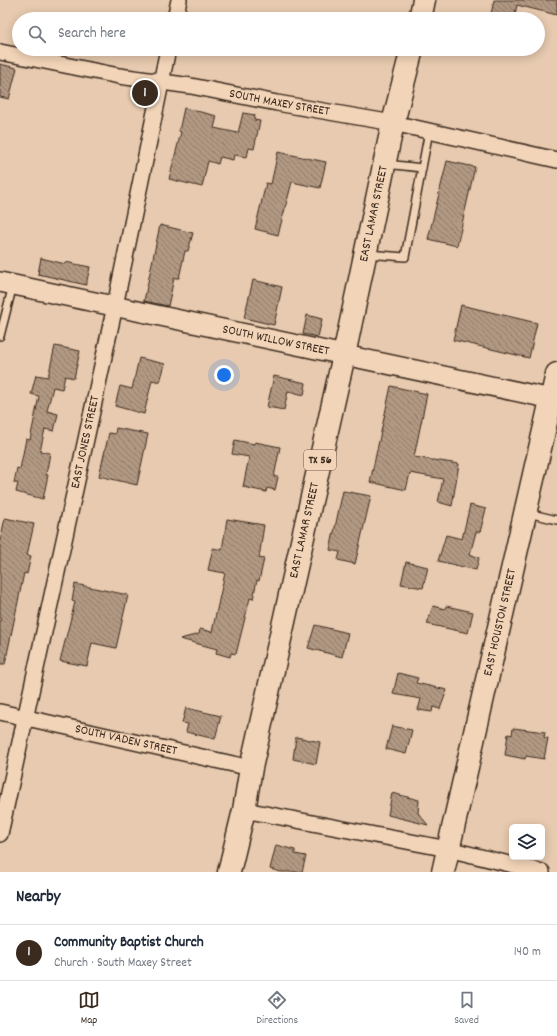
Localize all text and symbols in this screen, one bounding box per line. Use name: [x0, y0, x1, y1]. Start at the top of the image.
search box: [12, 12, 545, 56]
icon: search: [26, 23, 48, 45]
text: Search here: [58, 23, 126, 45]
pin: 1: [132, 78, 158, 108]
street label: SOUTH MAXEY STREET: [228, 84, 331, 121]
street label: EAST LAMAR STREET: [354, 164, 393, 264]
street label: SOUTH WILLOW STREET: [221, 320, 331, 361]
your location: [214, 365, 234, 385]
street label: EAST JONES STREET: [66, 394, 105, 490]
road number: TX 56: [304, 450, 336, 470]
street label: EAST LAMAR STREET: [285, 481, 325, 580]
street label: EAST HOUSTON STREET: [479, 567, 522, 678]
street label: SOUTH VADEN STREET: [73, 719, 179, 761]
map controls: [509, 824, 545, 860]
button: layers: [509, 824, 545, 860]
text: Nearby: [16, 886, 60, 910]
text: Community Baptist Church: [54, 932, 204, 954]
text: 1: [28, 943, 30, 962]
text: 140 m: [514, 943, 541, 962]
text: Church · South Maxey Street: [54, 954, 192, 973]
tab: Map: [78, 989, 100, 1029]
tab: Directions: [256, 989, 298, 1029]
tab: Saved: [454, 989, 479, 1029]

